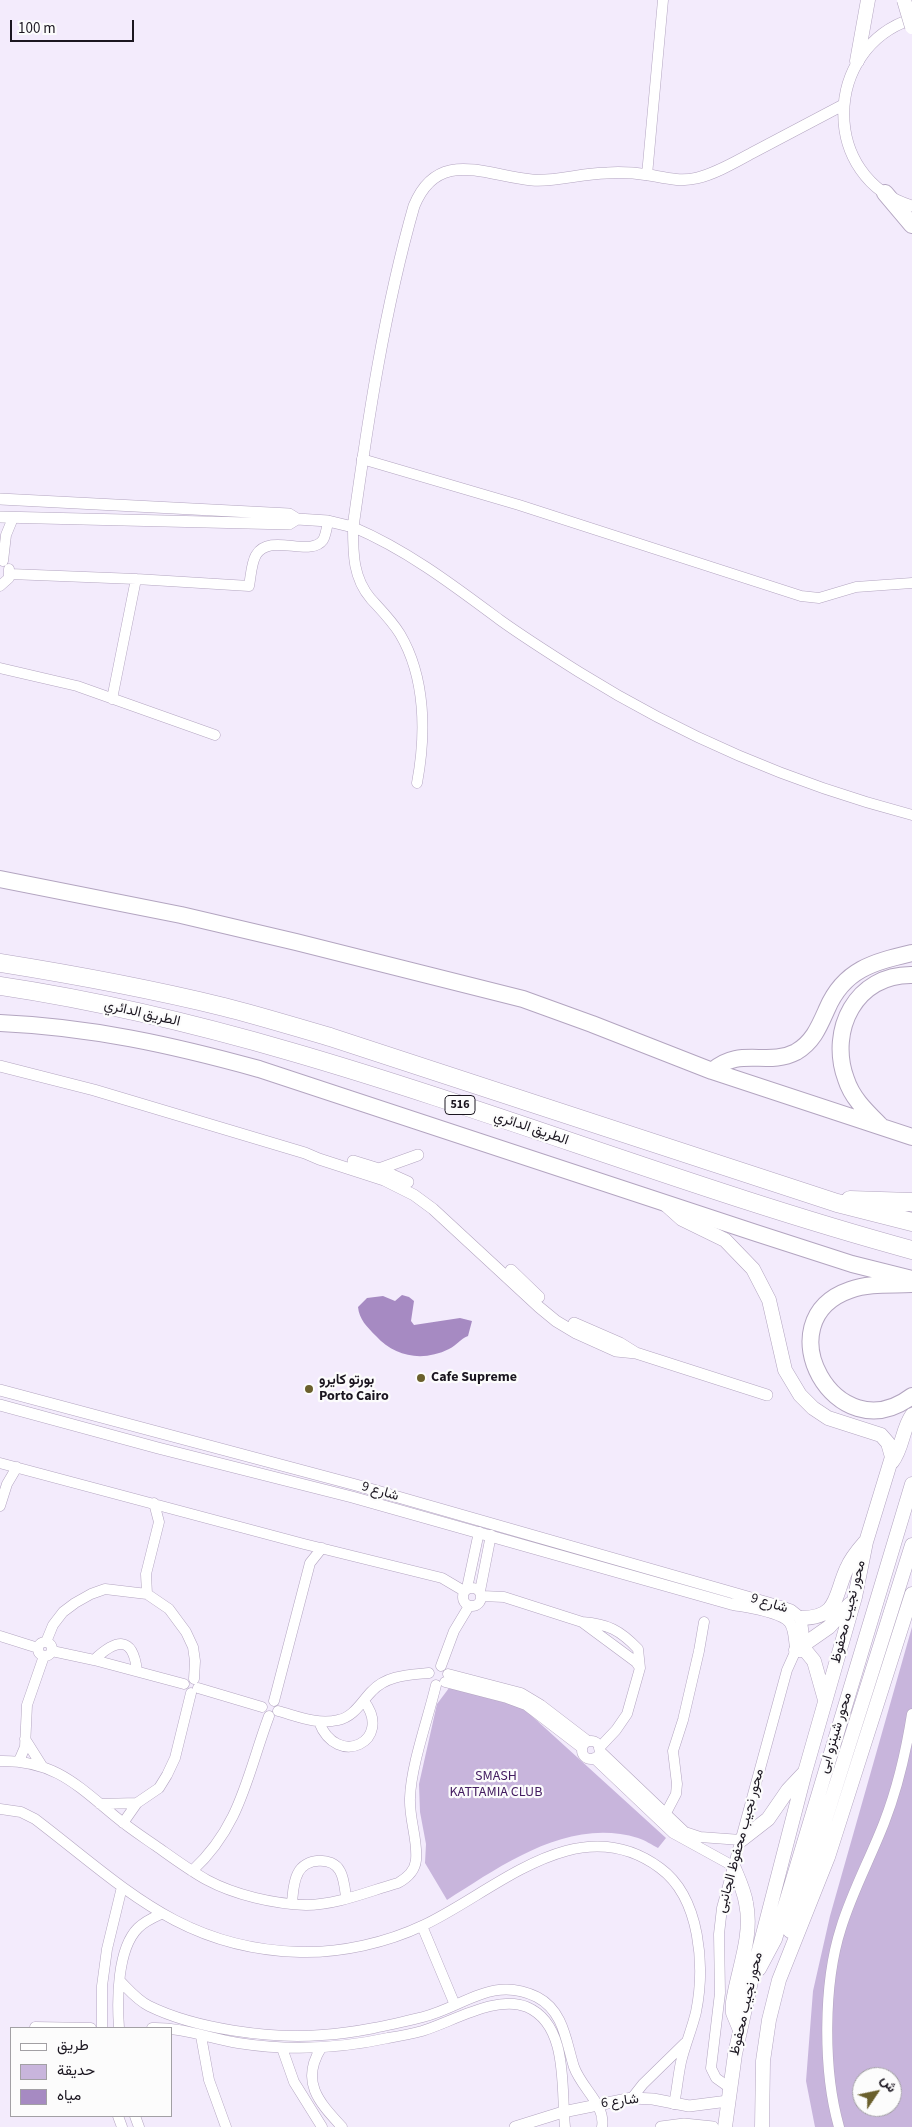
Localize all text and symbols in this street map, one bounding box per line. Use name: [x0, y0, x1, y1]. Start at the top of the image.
scale bar: [12, 10, 136, 42]
text: 100 m: [18, 18, 56, 39]
street label: الطريق الدائري: [102, 997, 182, 1031]
road number: 516: [445, 1096, 475, 1114]
street label: الطريق الدائري: [492, 1108, 570, 1150]
place label: Cafe Supreme: [431, 1370, 517, 1386]
marker: Cafe Supreme: [415, 1372, 427, 1384]
place label: بورتو كايرو Porto Cairo: [319, 1373, 389, 1405]
marker: بورتو كايرو Porto Cairo: [303, 1383, 315, 1395]
street label: شارع 9: [359, 1479, 401, 1505]
street label: محور نجيب محفوظ: [828, 1559, 870, 1665]
street label: شارع 9: [748, 1590, 790, 1618]
street label: محور شينزو ابى: [816, 1691, 856, 1775]
street label: محور نجيب محفوظ الجانبى: [714, 1767, 768, 1915]
park label: SMASH KATTAMIA CLUB: [450, 1769, 542, 1801]
street label: محور نجيب محفوظ: [727, 1951, 767, 2057]
legend: [10, 2027, 172, 2117]
text: طريق: [57, 2035, 89, 2056]
text: حديقة: [57, 2060, 95, 2081]
north arrow: [852, 2067, 902, 2117]
text: ش: [876, 2072, 902, 2097]
text: مياه: [57, 2085, 81, 2106]
street label: شارع 6: [600, 2091, 640, 2113]

